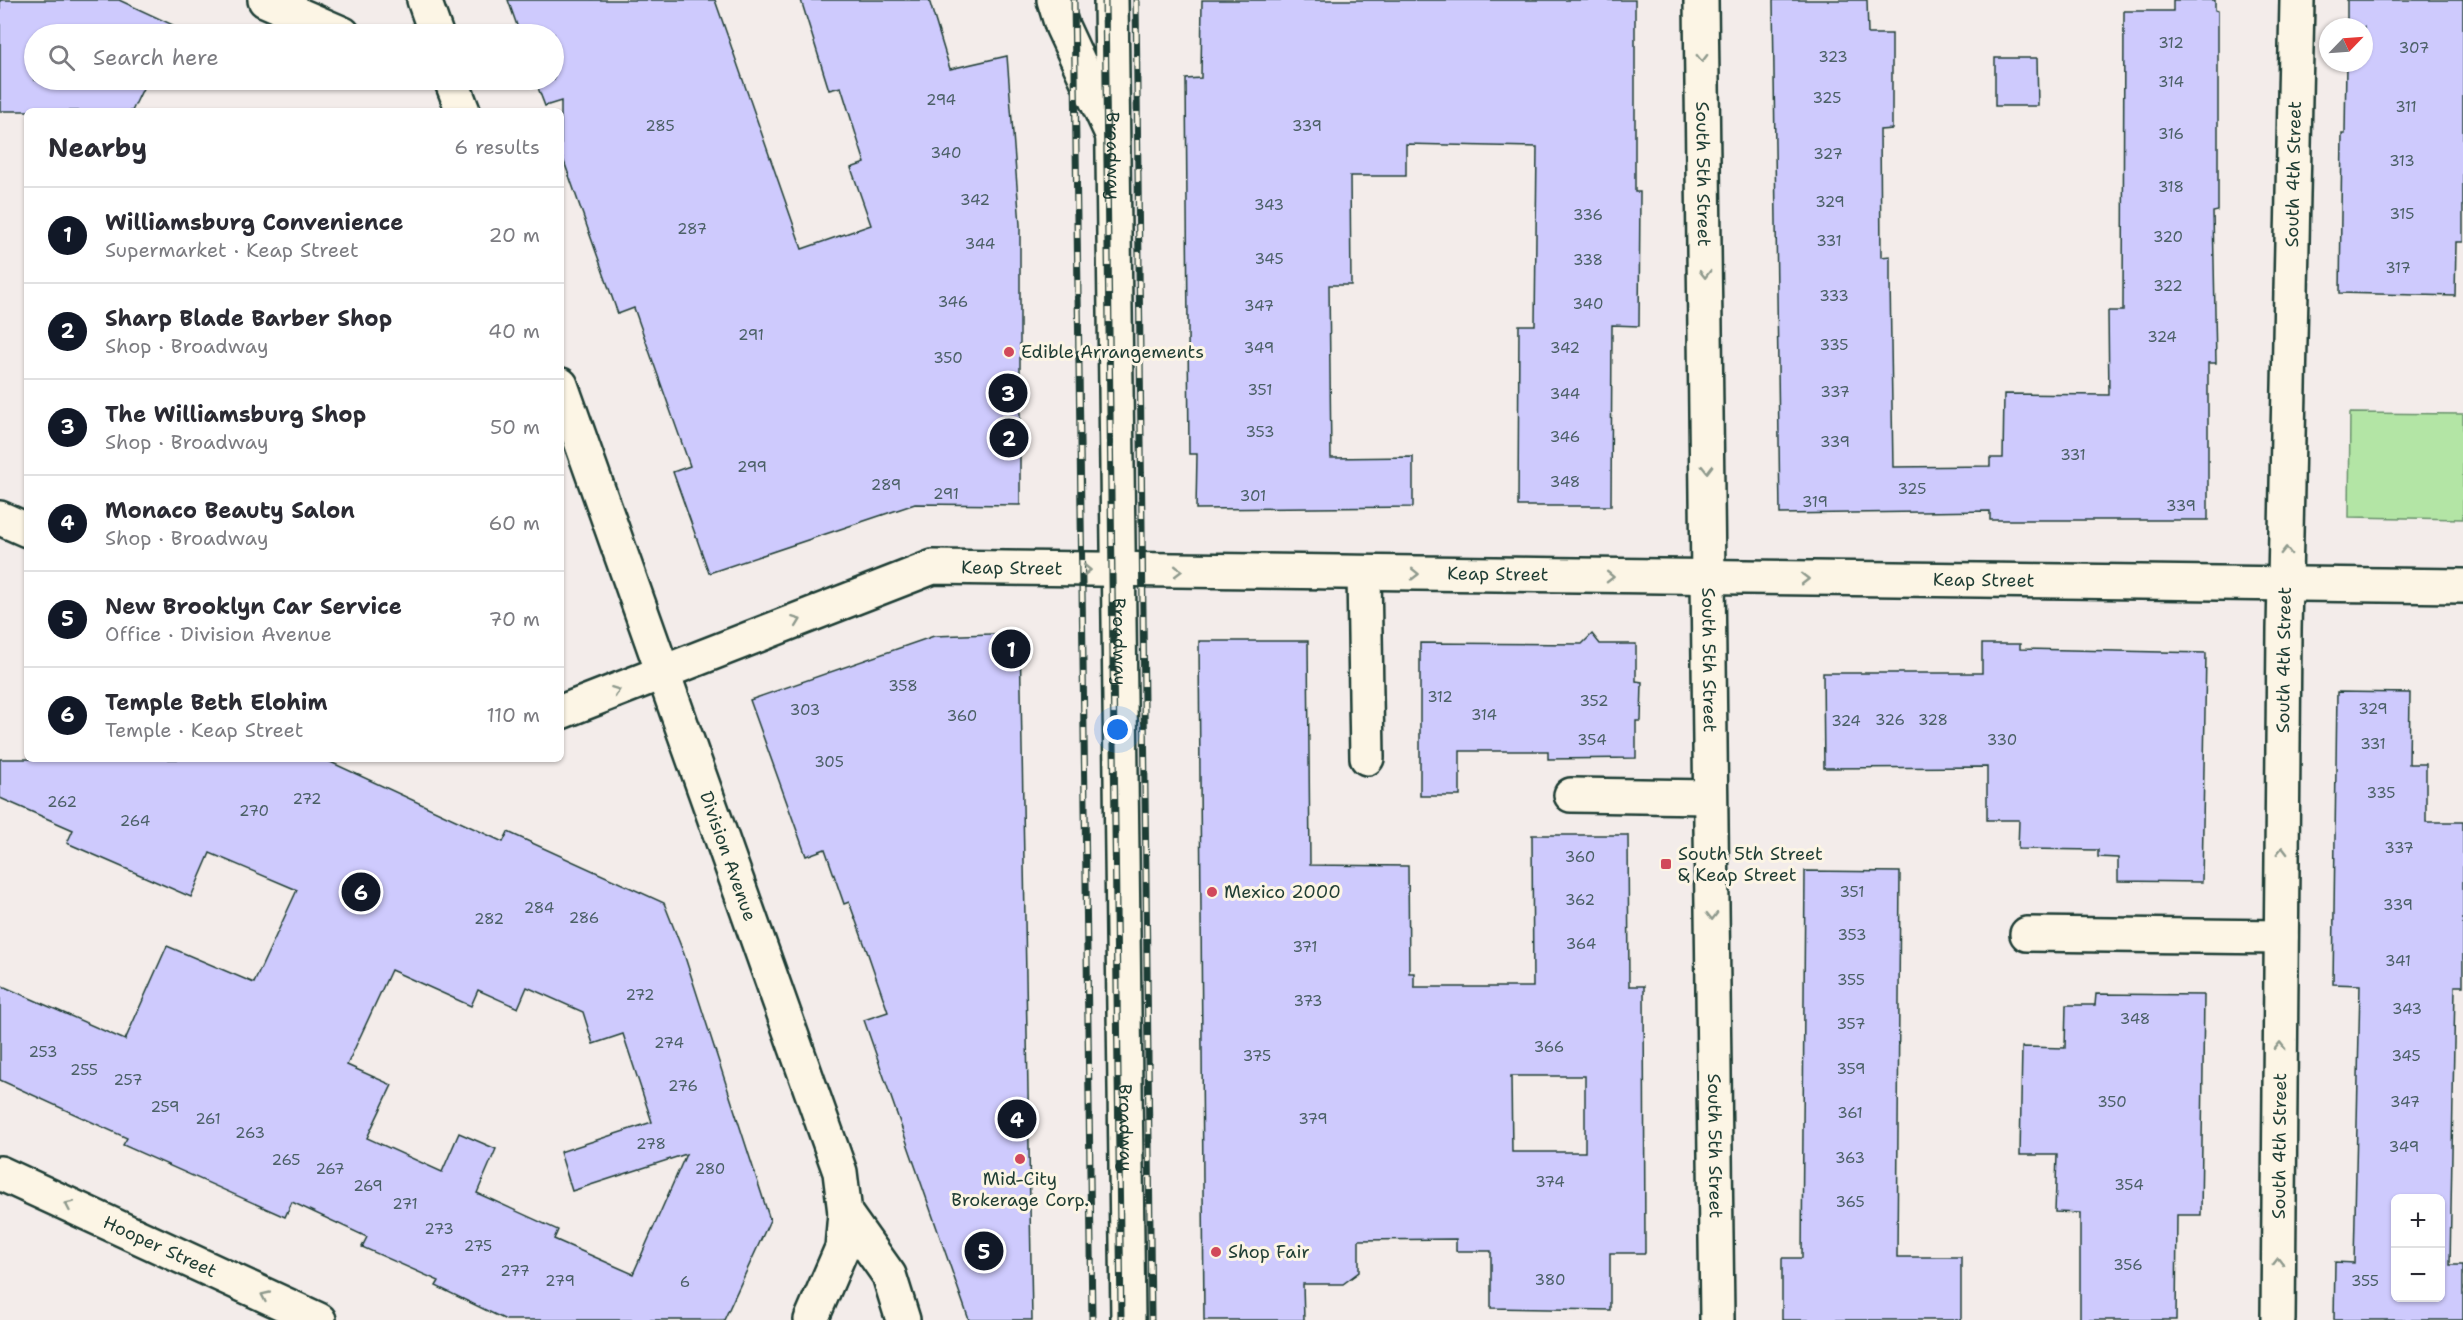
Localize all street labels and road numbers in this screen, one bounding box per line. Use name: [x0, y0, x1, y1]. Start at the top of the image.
street label: South 5th Street: [1690, 101, 1716, 247]
street label: South 4th Street: [2280, 101, 2307, 248]
street label: Broadway: [1100, 112, 1126, 200]
street label: Keap Street: [961, 555, 1063, 581]
street label: Keap Street: [1447, 561, 1549, 587]
street label: Keap Street: [1933, 567, 2035, 593]
street label: South 4th Street: [2271, 586, 2297, 733]
street label: South 5th Street: [1696, 587, 1722, 733]
street label: Broadway: [1107, 598, 1132, 686]
street label: Division Avenue: [694, 788, 762, 924]
street label: South 5th Street: [1702, 1073, 1728, 1219]
street label: South 4th Street: [2267, 1073, 2292, 1219]
street label: Broadway: [1113, 1084, 1138, 1172]
street label: Hooper Street: [99, 1210, 221, 1283]

